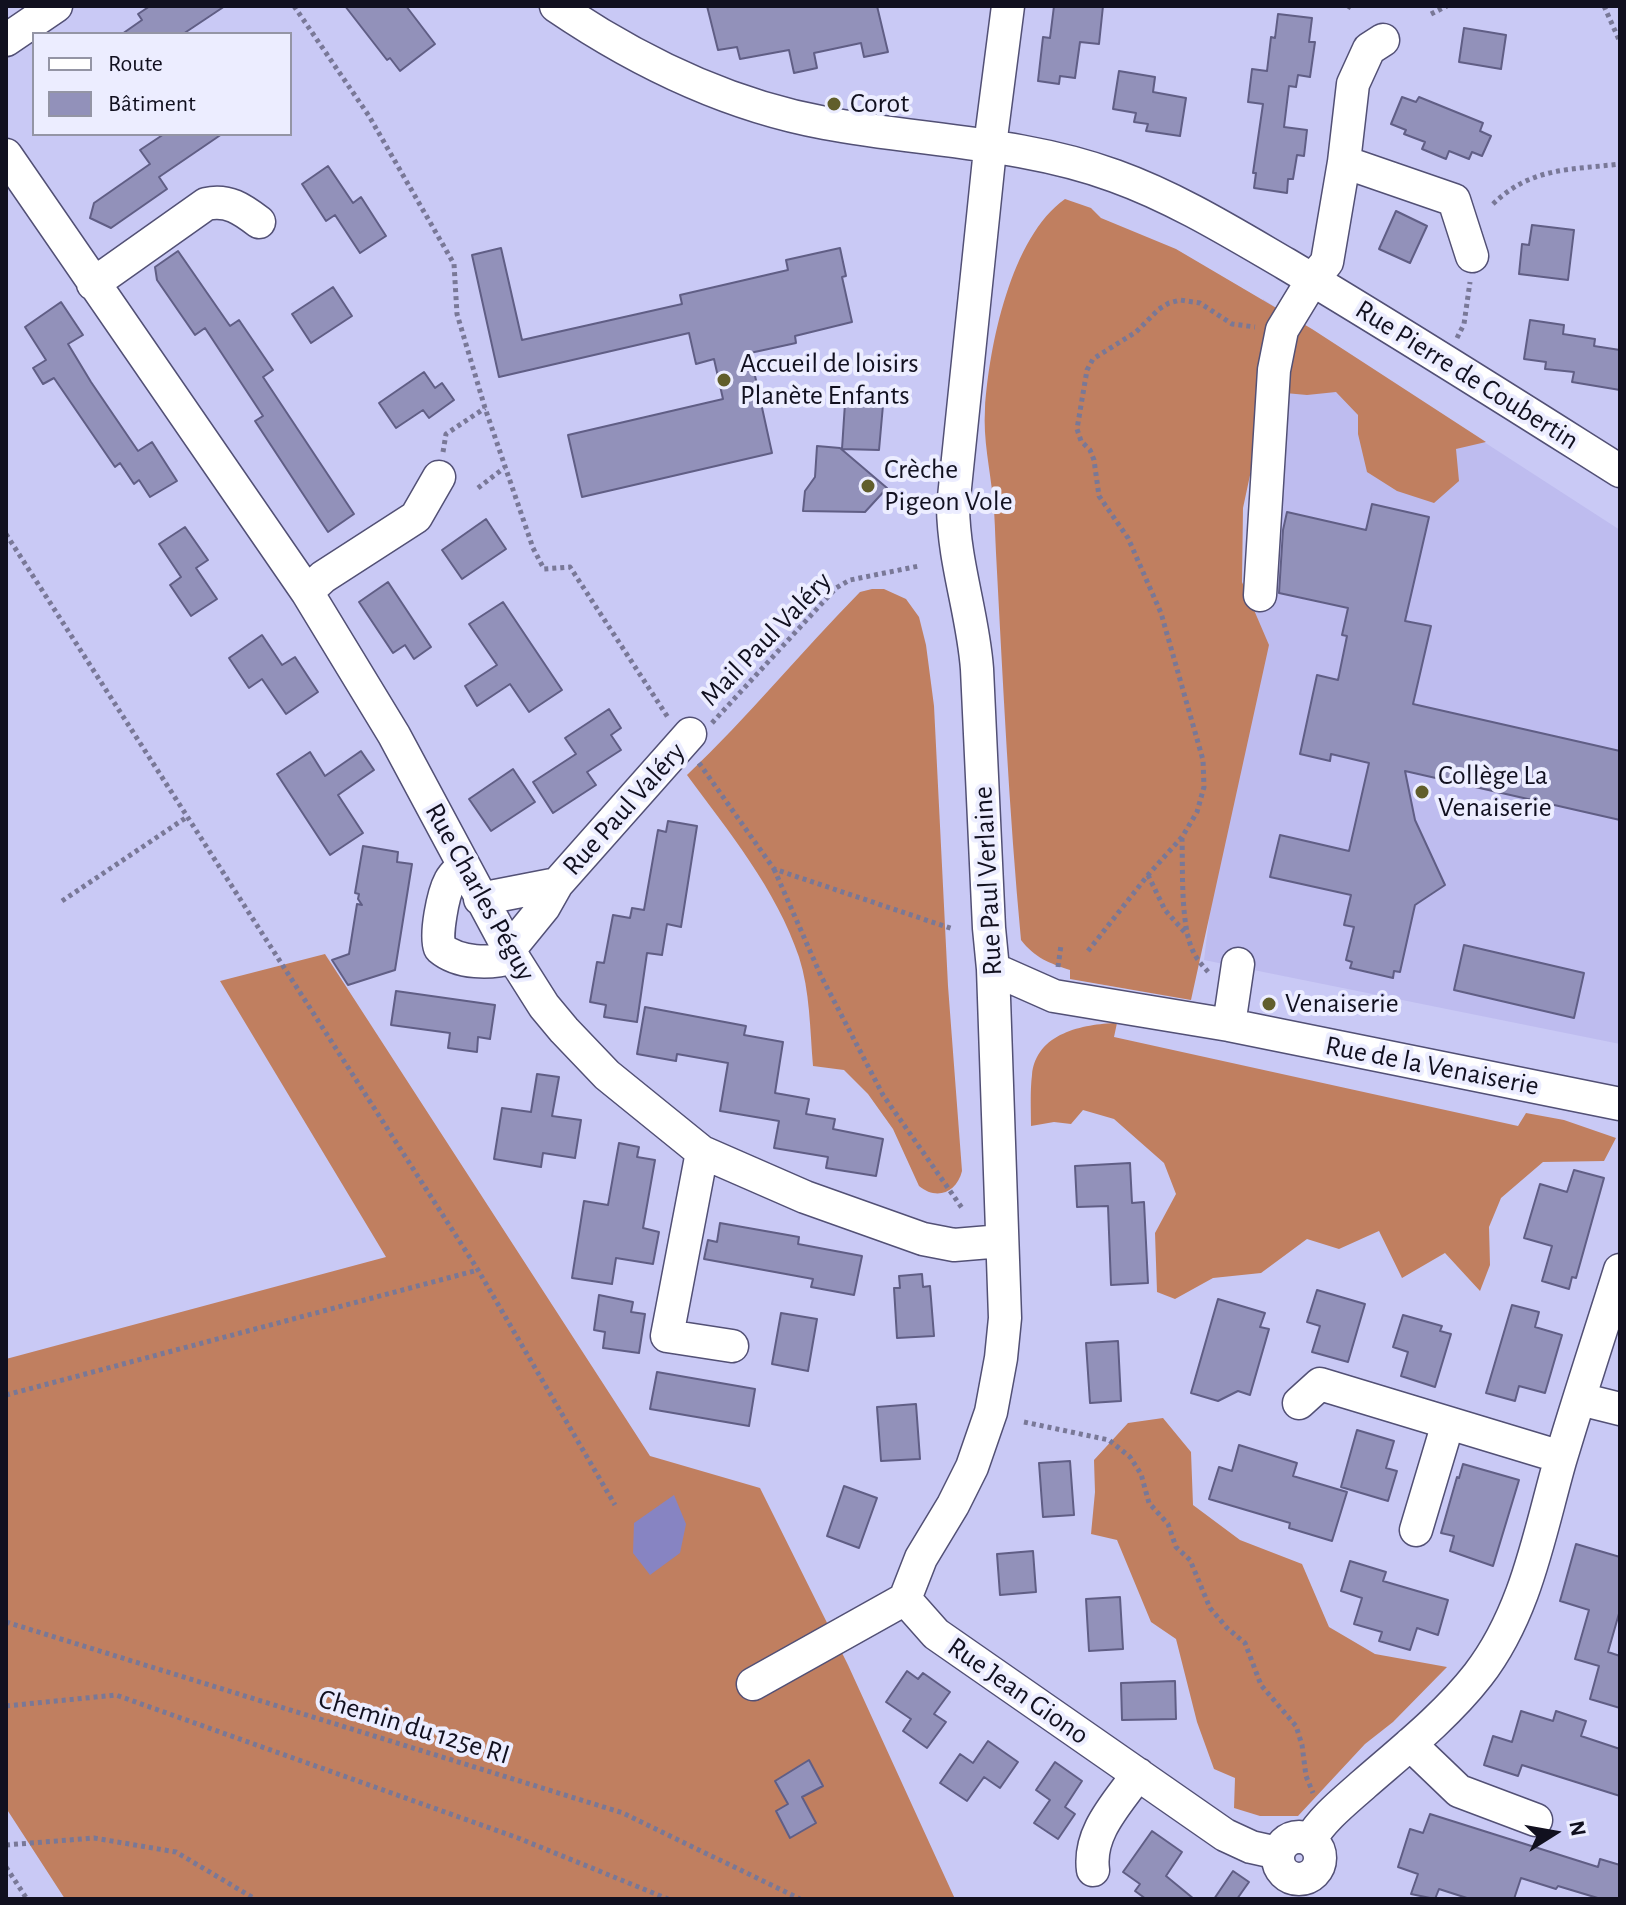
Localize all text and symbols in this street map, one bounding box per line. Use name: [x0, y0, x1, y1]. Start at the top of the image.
legend: [32, 32, 292, 136]
text: Route: [108, 52, 163, 76]
place label: Corot: [850, 87, 909, 121]
text: Bâtiment: [108, 92, 196, 116]
marker: Corot: [825, 95, 843, 113]
street label: Rue Pierre de Coubertin: [1349, 293, 1585, 457]
place label: Accueil de loisirs Planète Enfants: [740, 347, 919, 413]
marker: Accueil de loisirs Planète Enfants: [715, 371, 733, 389]
place label: Crèche Pigeon Vole: [884, 453, 1013, 519]
marker: Crèche Pigeon Vole: [859, 477, 877, 495]
street label: Mail Paul Valéry: [693, 565, 839, 713]
street label: Rue Paul Valéry: [555, 735, 693, 883]
place label: Collège La Venaiserie: [1438, 759, 1552, 825]
marker: Collège La Venaiserie: [1413, 783, 1431, 801]
street label: Rue Paul Verlaine: [966, 785, 1010, 977]
street label: Rue Charles Péguy: [417, 797, 543, 987]
place label: Venaiserie: [1285, 987, 1399, 1021]
marker: Venaiserie: [1260, 995, 1278, 1013]
street label: Rue de la Venaiserie: [1322, 1029, 1542, 1103]
street label: Rue Jean Giono: [941, 1630, 1095, 1752]
street label: Chemin du 125e RI: [314, 1682, 514, 1772]
north arrow: [1514, 1793, 1594, 1873]
text: N: [1565, 1819, 1590, 1838]

